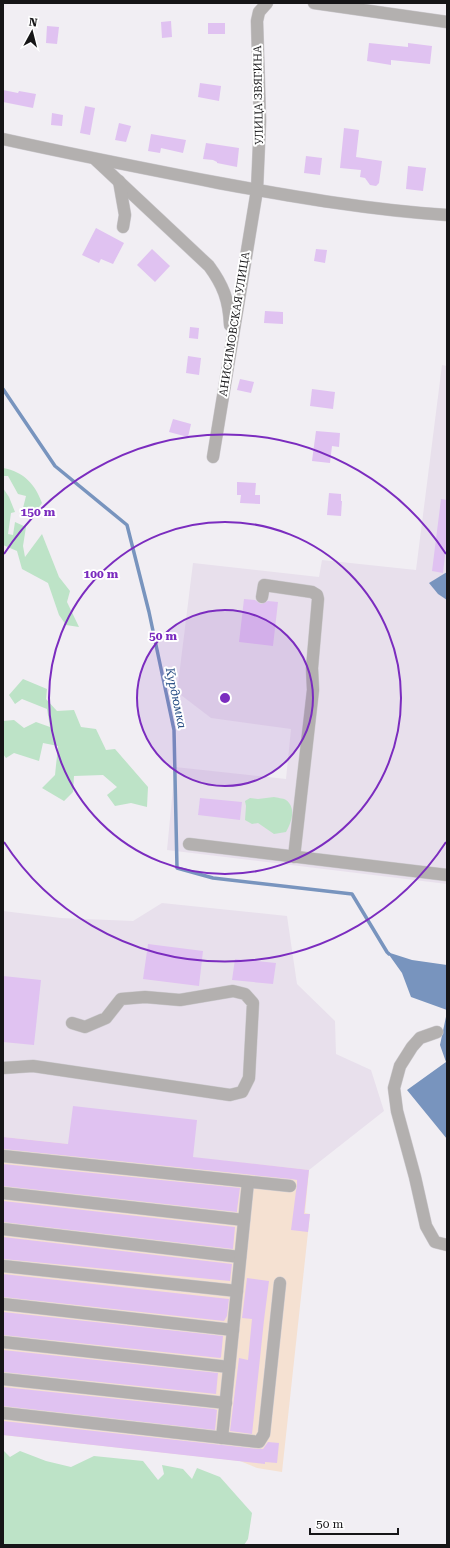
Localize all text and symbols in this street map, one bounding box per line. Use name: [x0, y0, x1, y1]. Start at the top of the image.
north arrow: [12, 12, 52, 52]
text: N: [28, 16, 39, 30]
street label: УЛИЦА ЗВЯГИНА: [251, 45, 266, 145]
street label: АНИСИМОВСКАЯ УЛИЦА: [217, 251, 252, 397]
text: 150 m: [21, 505, 56, 519]
text: 100 m: [84, 567, 119, 581]
text: 50 m: [149, 629, 177, 643]
water label: Курдюмка: [163, 665, 189, 730]
centre of rings: [218, 691, 232, 705]
scale bar: [310, 1510, 398, 1536]
text: 50 m: [316, 1517, 343, 1531]

